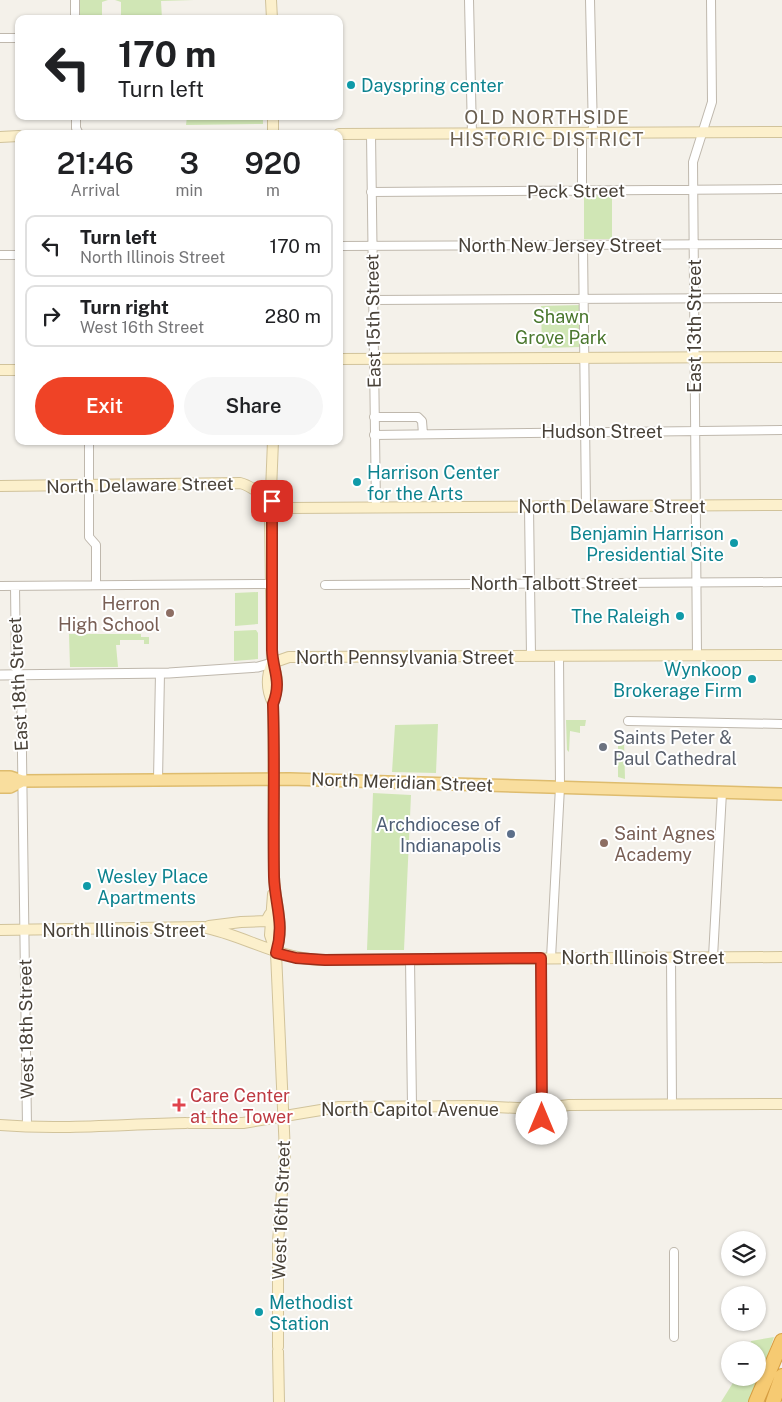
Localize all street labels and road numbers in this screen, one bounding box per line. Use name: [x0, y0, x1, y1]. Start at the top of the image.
street label: Peck Street: [527, 180, 625, 202]
street label: North New Jersey Street: [458, 235, 662, 256]
street label: East 15th Street: [361, 254, 385, 388]
street label: East 13th Street: [684, 259, 705, 393]
street label: Hudson Street: [541, 421, 663, 442]
street label: North Delaware Street: [46, 473, 234, 497]
street label: North Delaware Street: [518, 496, 706, 517]
street label: North Talbott Street: [470, 573, 638, 594]
street label: East 18th Street: [4, 616, 32, 752]
street label: North Pennsylvania Street: [296, 647, 514, 668]
street label: North Meridian Street: [311, 768, 493, 796]
street label: North Illinois Street: [42, 920, 206, 941]
street label: North Illinois Street: [561, 947, 725, 968]
street label: West 18th Street: [14, 959, 38, 1099]
street label: North Capitol Avenue: [321, 1099, 499, 1120]
street label: West 16th Street: [268, 1140, 294, 1280]

